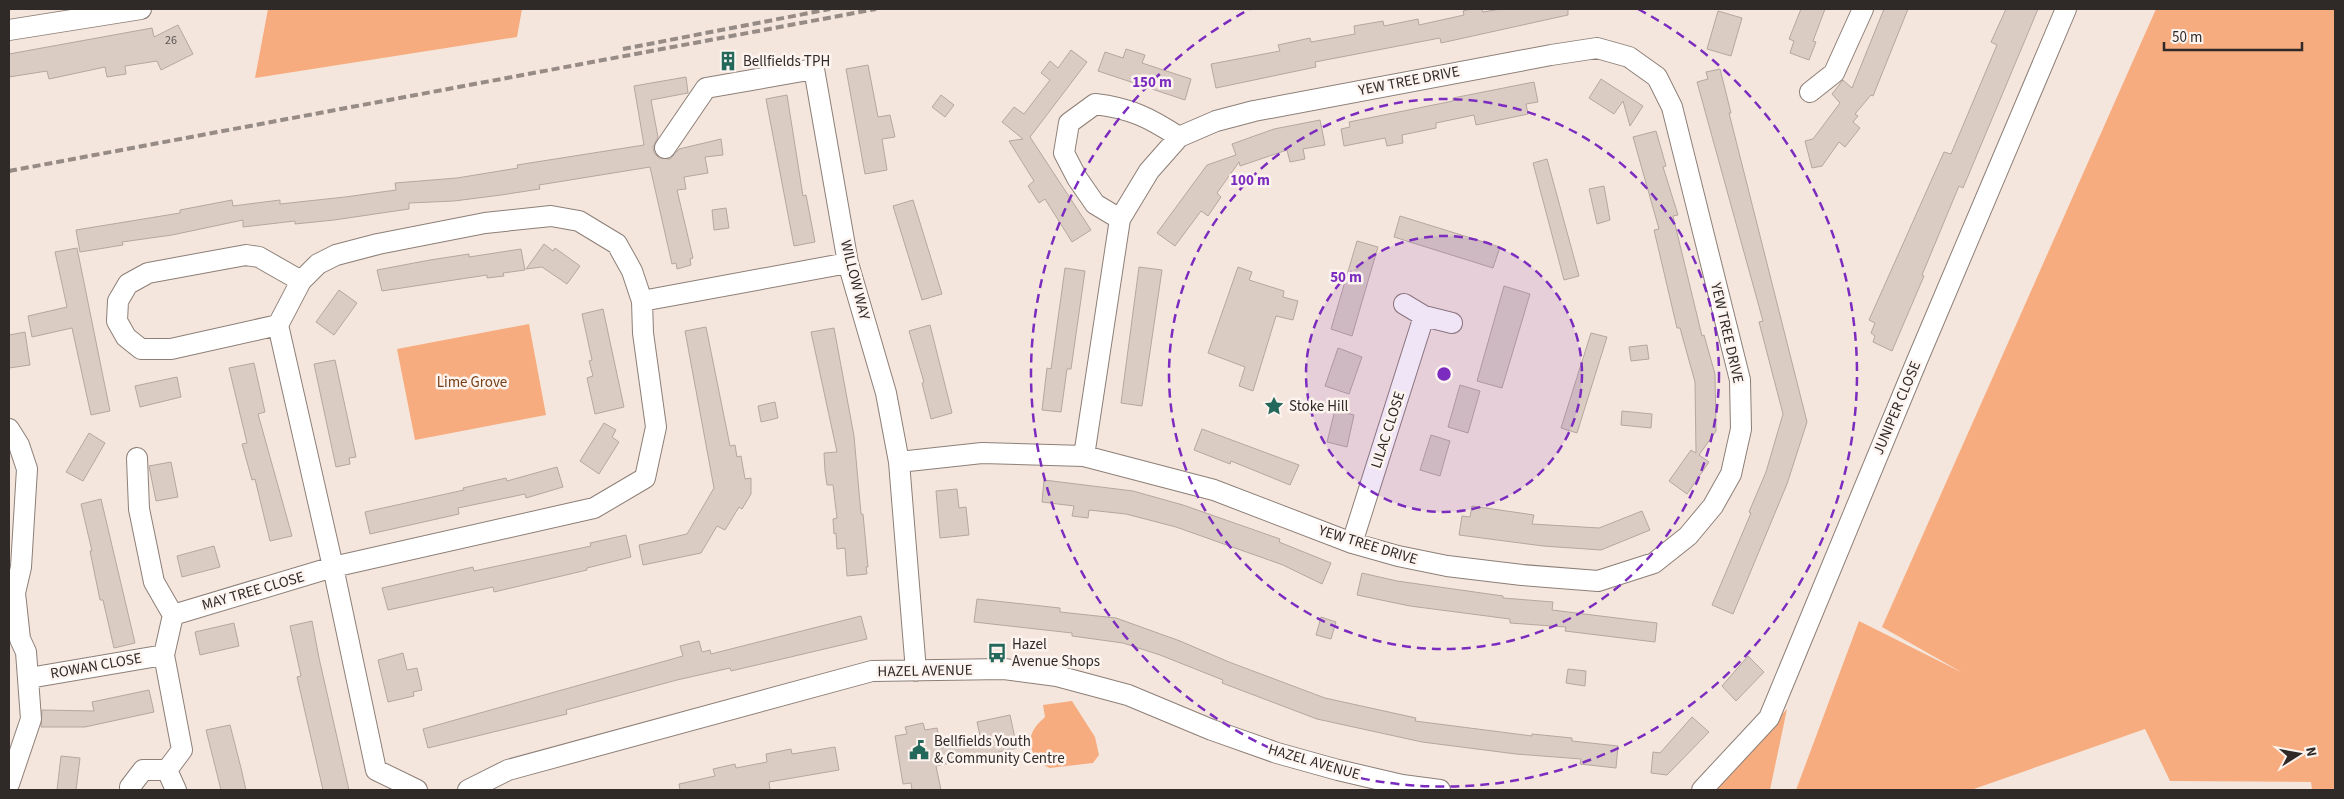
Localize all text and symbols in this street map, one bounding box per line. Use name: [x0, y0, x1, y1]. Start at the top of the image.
scale bar: [2164, 20, 2302, 52]
text: 50 m: [2172, 27, 2202, 48]
house number: 26: [165, 32, 177, 49]
building icon: Bellfields TPH: [717, 50, 739, 72]
place label: Bellfields TPH: [743, 51, 830, 72]
street label: YEW TREE DRIVE: [1356, 61, 1461, 101]
text: 150 m: [1132, 72, 1172, 93]
text: 100 m: [1230, 170, 1270, 191]
street label: WILLOW WAY: [835, 238, 875, 323]
text: 50 m: [1330, 267, 1362, 288]
street label: YEW TREE DRIVE: [1705, 280, 1749, 385]
street label: JUNIPER CLOSE: [1868, 358, 1926, 458]
centre of rings: [1435, 365, 1453, 383]
park label: Lime Grove: [437, 372, 507, 393]
street label: LILAC CLOSE: [1366, 389, 1410, 471]
place icon: Stoke Hill: [1263, 395, 1285, 417]
place label: Stoke Hill: [1289, 396, 1349, 417]
street label: YEW TREE DRIVE: [1315, 520, 1420, 570]
street label: MAY TREE CLOSE: [199, 566, 307, 616]
place label: Hazel Avenue Shops: [1012, 634, 1100, 672]
bus stop icon: Hazel Avenue Shops: [986, 642, 1008, 664]
street label: ROWAN CLOSE: [49, 648, 143, 684]
street label: HAZEL AVENUE: [877, 660, 973, 682]
north arrow: [2274, 729, 2324, 779]
place label: Bellfields Youth & Community Centre: [934, 731, 1065, 769]
public building icon: Bellfields Youth & Community Centre: [908, 739, 930, 761]
street label: HAZEL AVENUE: [1265, 739, 1363, 785]
text: N: [2300, 745, 2321, 758]

